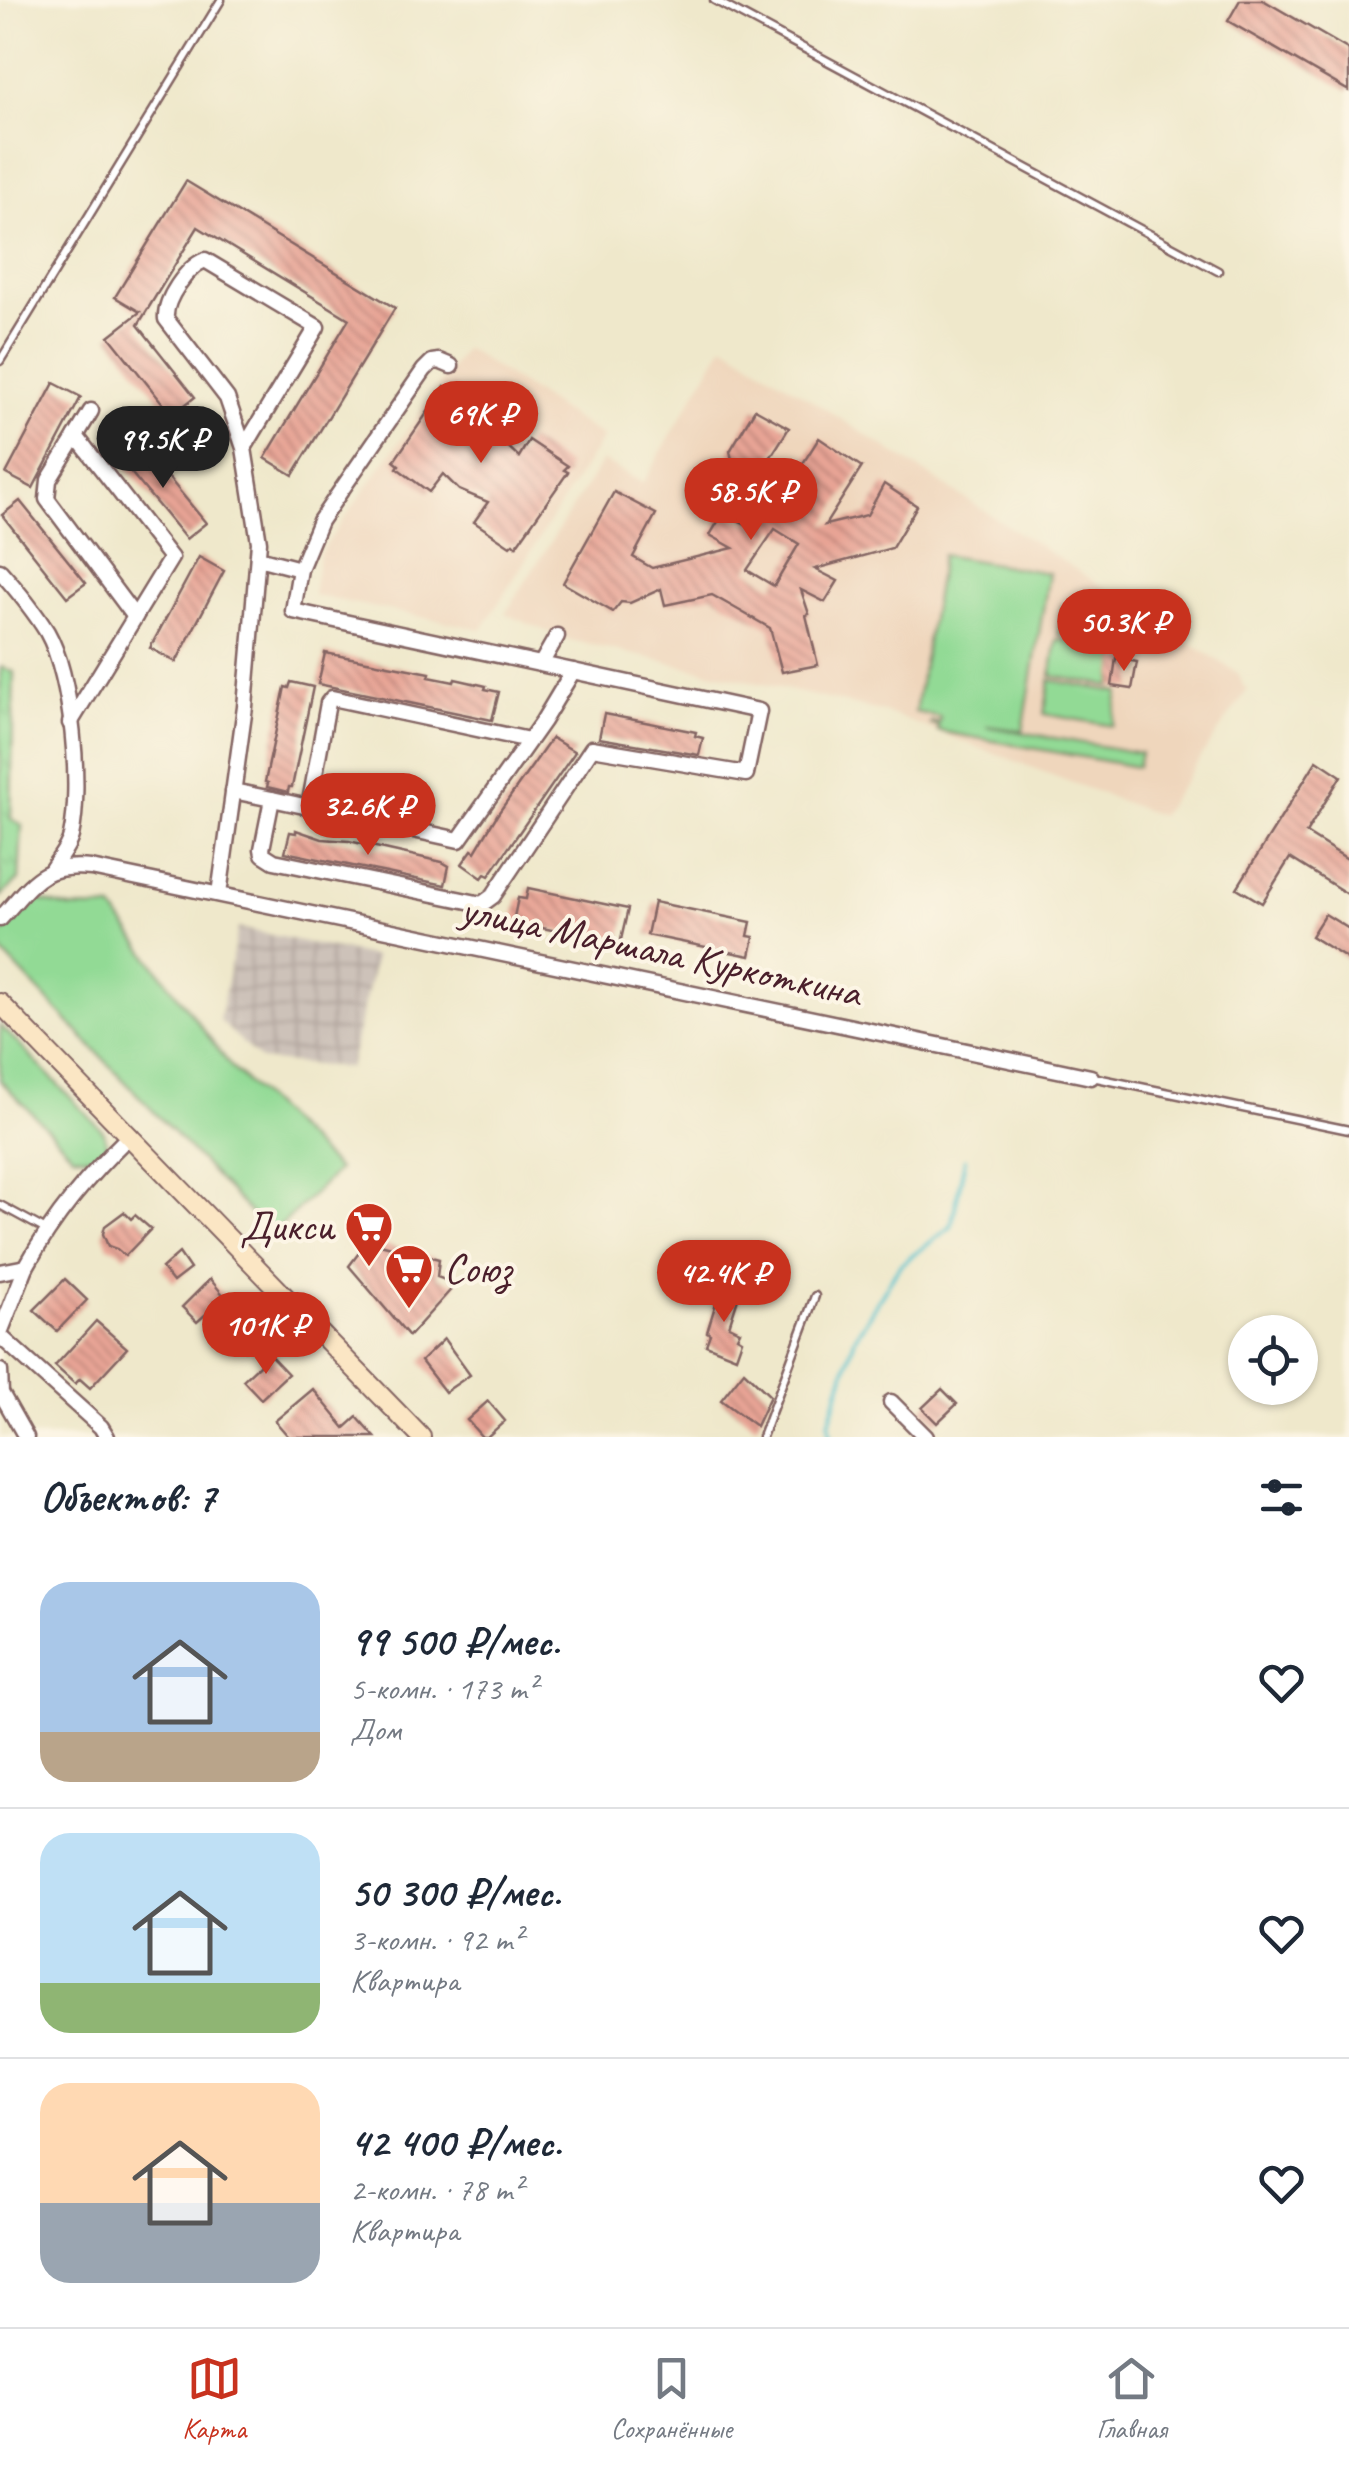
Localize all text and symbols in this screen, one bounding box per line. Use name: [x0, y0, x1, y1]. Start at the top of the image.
pin: 69K ₽: [411, 381, 551, 466]
text: 69K ₽: [446, 393, 516, 434]
pin: 99.5K ₽: [71, 406, 255, 491]
text: 99.5K ₽: [119, 418, 207, 459]
pin: 58.5K ₽: [659, 458, 843, 543]
text: 58.5K ₽: [706, 470, 796, 511]
pin: 50.3K ₽: [1032, 589, 1216, 674]
text: 50.3K ₽: [1079, 601, 1169, 642]
pin: 32.6K ₽: [276, 773, 460, 858]
text: 32.6K ₽: [323, 785, 413, 826]
street label: улица Маршала Куркоткина: [453, 882, 868, 1020]
place label: Дикси: [240, 1200, 336, 1253]
supermarket icon: Дикси: [343, 1200, 395, 1268]
pin: 42.4K ₽: [632, 1240, 816, 1325]
supermarket icon: Союз: [383, 1242, 435, 1310]
place label: Союз: [444, 1242, 514, 1295]
text: 42.4K ₽: [679, 1252, 769, 1293]
pin: 101K ₽: [185, 1292, 347, 1377]
text: 101K ₽: [224, 1304, 308, 1345]
map controls: [1228, 1315, 1318, 1405]
button: locate: [1228, 1315, 1318, 1405]
icon: filters: [1254, 1470, 1309, 1525]
text: Объектов: 7: [40, 1471, 215, 1524]
text: 99 500 ₽/мес.: [350, 1615, 560, 1668]
icon: home: [120, 1622, 240, 1742]
icon: heart: [1254, 1655, 1309, 1710]
text: 5-комн. · 173 m²: [350, 1668, 537, 1709]
text: Дом: [350, 1709, 401, 1750]
text: 50 300 ₽/мес.: [350, 1866, 561, 1919]
icon: home: [120, 1873, 240, 1993]
icon: heart: [1254, 1906, 1309, 1961]
text: 3-комн. · 92 m²: [350, 1919, 522, 1960]
text: Квартира: [350, 1960, 459, 2001]
text: 42 400 ₽/мес.: [350, 2116, 561, 2169]
icon: home: [120, 2123, 240, 2243]
icon: heart: [1254, 2156, 1309, 2211]
text: 2-комн. · 78 m²: [350, 2169, 522, 2210]
text: Квартира: [350, 2210, 459, 2251]
tab: Карта: [182, 2351, 246, 2446]
tab: Сохранённые: [611, 2351, 732, 2446]
tab: Главная: [1097, 2351, 1167, 2446]

